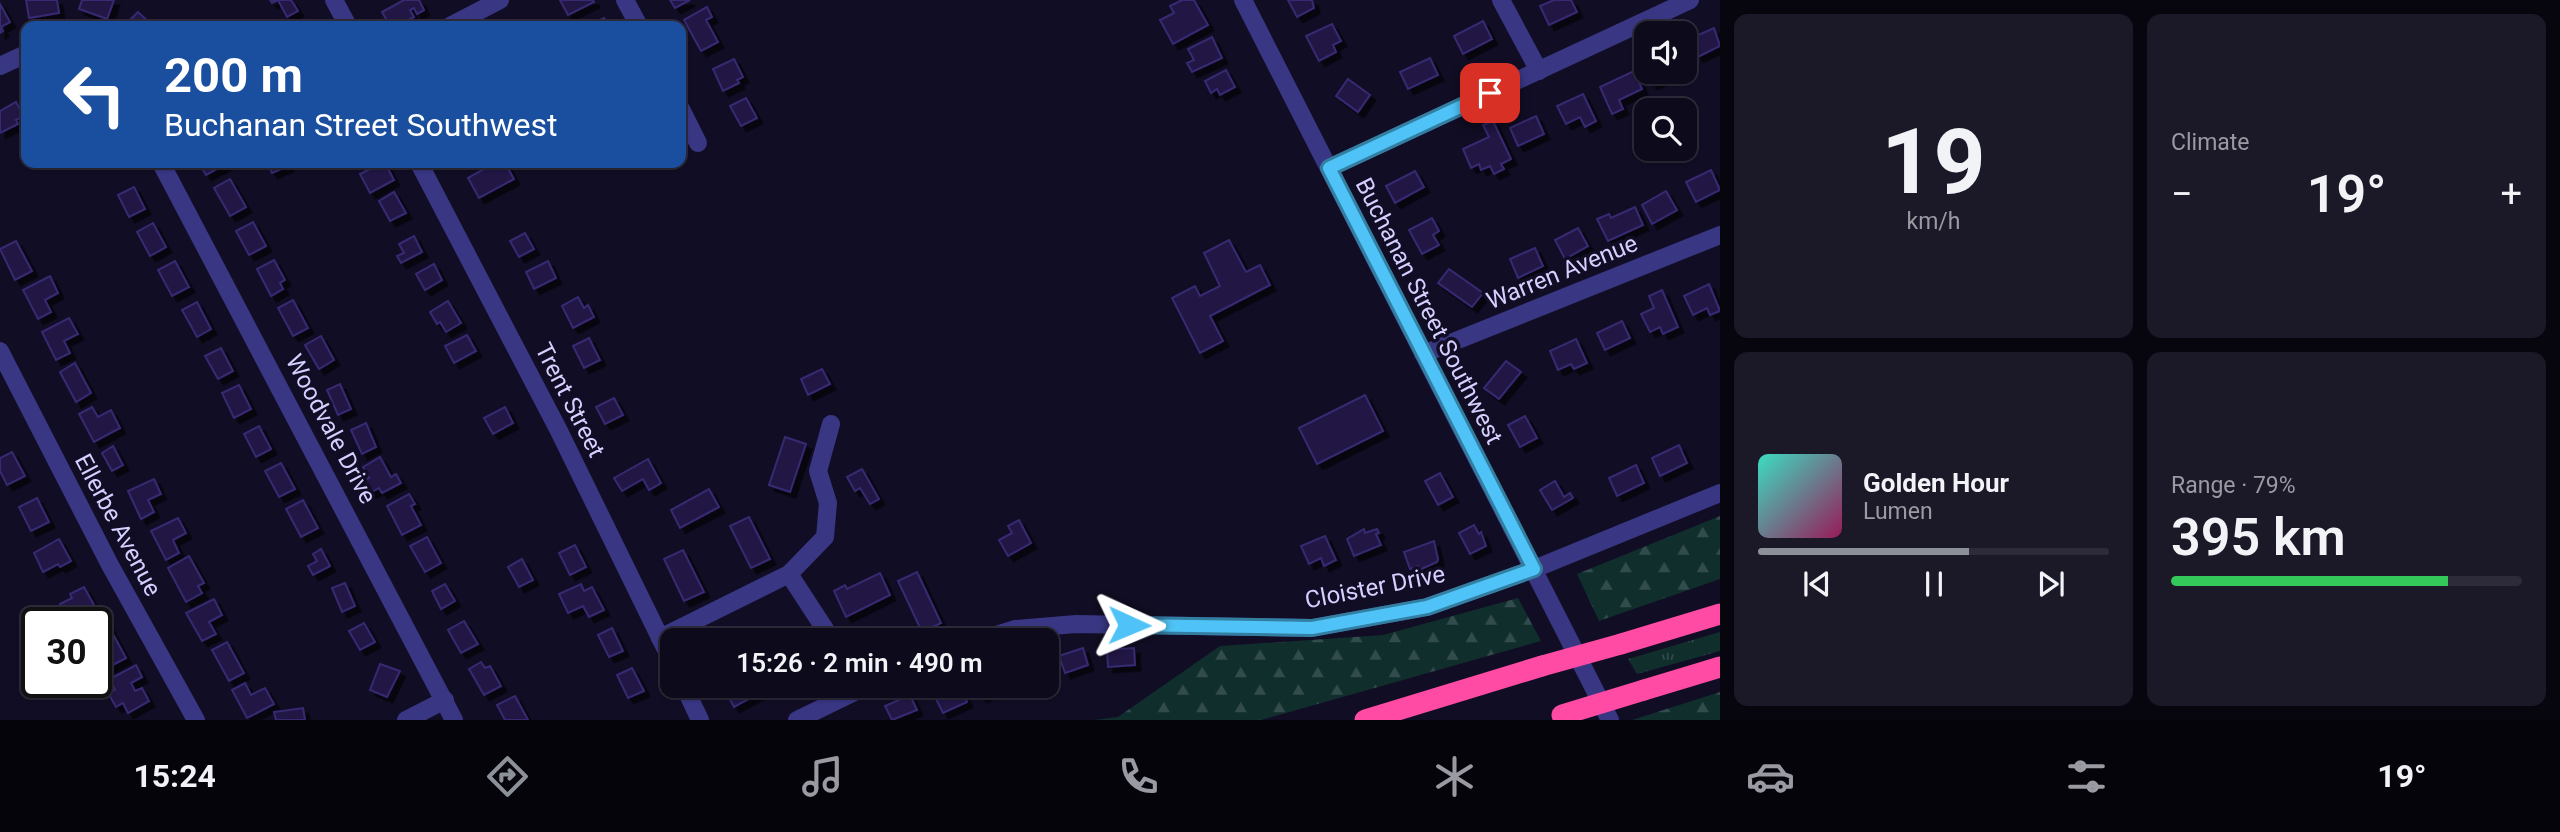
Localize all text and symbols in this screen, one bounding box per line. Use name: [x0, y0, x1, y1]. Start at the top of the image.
map controls: [1634, 21, 1697, 161]
button: sound: [1634, 21, 1697, 84]
text: 200 m: [164, 47, 303, 104]
icon: left: [49, 49, 140, 140]
pin: [1460, 63, 1520, 123]
icon: arrive: [1471, 74, 1509, 112]
button: search: [1634, 98, 1697, 161]
text: Buchanan Street Southwest: [164, 106, 557, 144]
text: 19: [1881, 109, 1986, 215]
text: Climate: [2171, 129, 2250, 156]
text: 19°: [2307, 164, 2386, 225]
text: −: [2171, 172, 2193, 216]
text: +: [2500, 172, 2522, 216]
street label: Buchanan Street Southwest: [1350, 173, 1509, 449]
text: km/h: [1907, 208, 1961, 235]
street label: Warren Avenue: [1482, 229, 1642, 315]
street label: Trent Street: [529, 338, 611, 462]
street label: Woodvale Drive: [280, 350, 382, 508]
street label: Ellerbe Avenue: [69, 449, 167, 601]
text: Golden Hour: [1863, 468, 2009, 498]
text: Range · 79%: [2171, 472, 2296, 499]
text: Lumen: [1863, 498, 1933, 525]
text: 395 km: [2171, 507, 2346, 568]
street label: Cloister Drive: [1303, 560, 1447, 614]
icon: previous: [1798, 565, 1836, 603]
icon: pause: [1915, 565, 1953, 603]
icon: next: [2032, 565, 2070, 603]
position arrow: [1092, 588, 1166, 662]
speed limit sign: 30: [21, 607, 112, 698]
text: 15:26 · 2 min · 490 m: [736, 648, 983, 678]
icon: directions: [483, 752, 532, 801]
icon: music: [798, 752, 847, 801]
icon: phone: [1114, 752, 1163, 801]
icon: climate: [1430, 752, 1479, 801]
icon: car: [1746, 752, 1795, 801]
icon: filters: [2062, 752, 2111, 801]
text: 15:24: [133, 757, 216, 795]
text: 19°: [2377, 757, 2427, 795]

